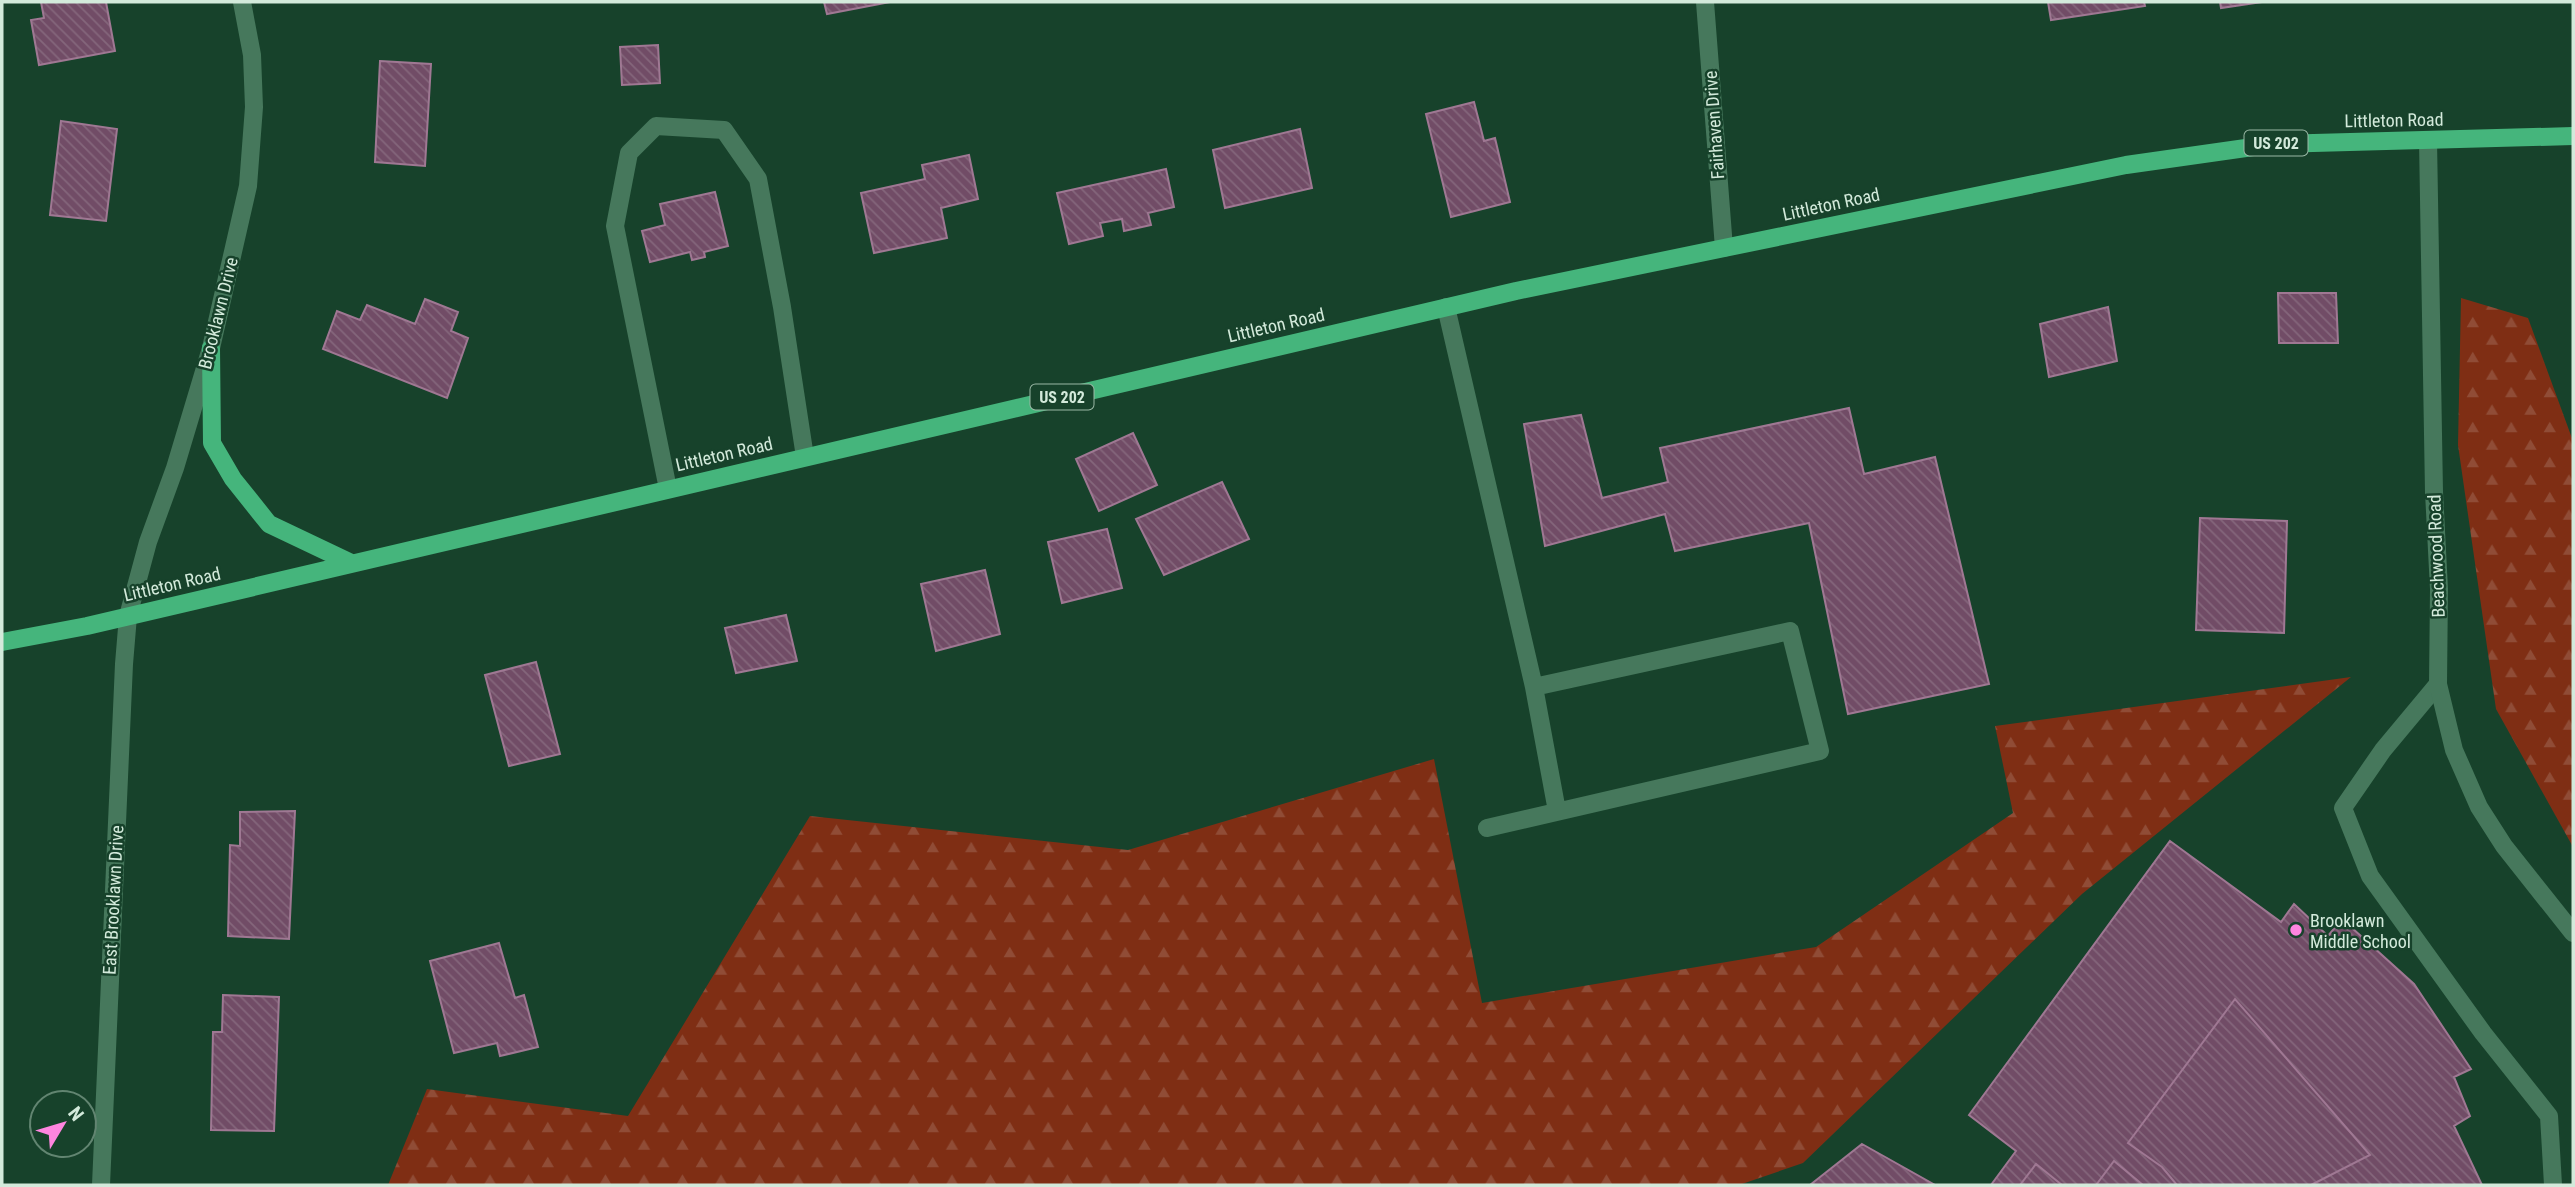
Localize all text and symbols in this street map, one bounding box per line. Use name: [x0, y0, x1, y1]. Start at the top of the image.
street label: Fairhaven Drive: [1700, 70, 1728, 180]
street label: Littleton Road: [2344, 109, 2444, 131]
road number: US 202: [2244, 130, 2308, 155]
street label: Littleton Road: [1780, 183, 1882, 225]
street label: Brooklawn Drive: [194, 255, 242, 371]
street label: Littleton Road: [1225, 304, 1327, 346]
road number: US 202: [1030, 384, 1094, 410]
street label: Littleton Road: [673, 433, 775, 475]
street label: Beachwood Road: [2423, 494, 2449, 618]
street label: Littleton Road: [121, 563, 223, 605]
street label: East Brooklawn Drive: [99, 825, 127, 975]
place label: Brooklawn Middle School: [2310, 910, 2411, 952]
marker: Brooklawn Middle School: [2288, 922, 2304, 938]
north arrow: [28, 1089, 98, 1159]
text: N: [63, 1102, 89, 1126]

